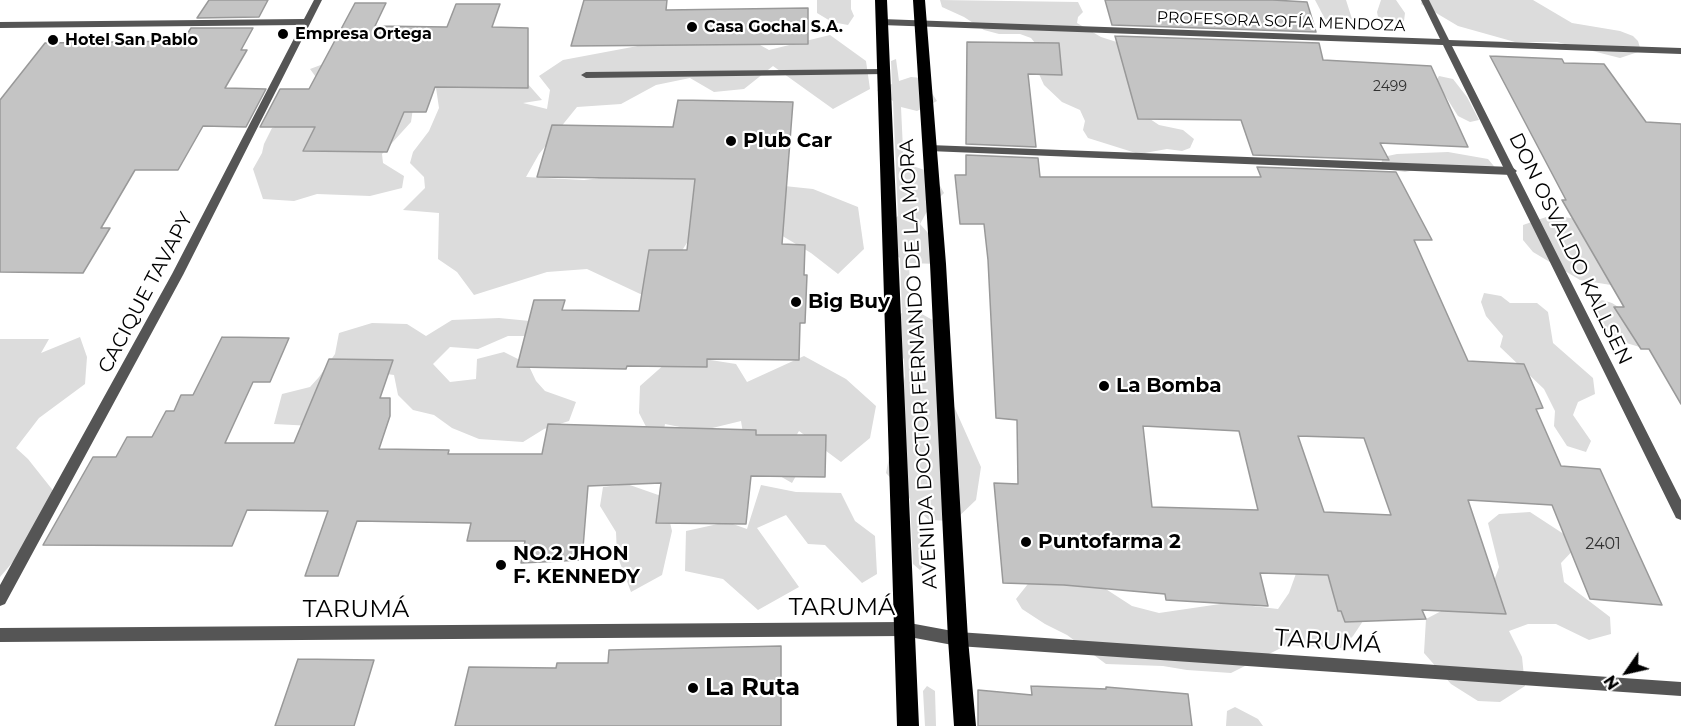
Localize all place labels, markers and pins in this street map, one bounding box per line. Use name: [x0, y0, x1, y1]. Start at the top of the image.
place label: Casa Gochal S.A.: [704, 17, 843, 37]
marker: Casa Gochal S.A.: [685, 20, 699, 34]
place label: Empresa Ortega: [295, 24, 432, 44]
marker: Empresa Ortega: [276, 27, 290, 41]
place label: Hotel San Pablo: [65, 30, 198, 50]
marker: Hotel San Pablo: [46, 33, 60, 47]
place label: Plub Car: [743, 129, 832, 153]
marker: Plub Car: [724, 134, 738, 148]
place label: Big Buy: [808, 290, 890, 314]
marker: Big Buy: [789, 295, 803, 309]
place label: La Bomba: [1116, 374, 1221, 398]
marker: La Bomba: [1097, 379, 1111, 393]
place label: Puntofarma 2: [1038, 530, 1181, 554]
marker: Puntofarma 2: [1019, 535, 1033, 549]
place label: NO.2 JHON F. KENNEDY: [513, 542, 640, 589]
marker: NO.2 JHON F. KENNEDY: [494, 558, 508, 572]
place label: La Ruta: [705, 674, 800, 702]
marker: La Ruta: [686, 681, 700, 695]

